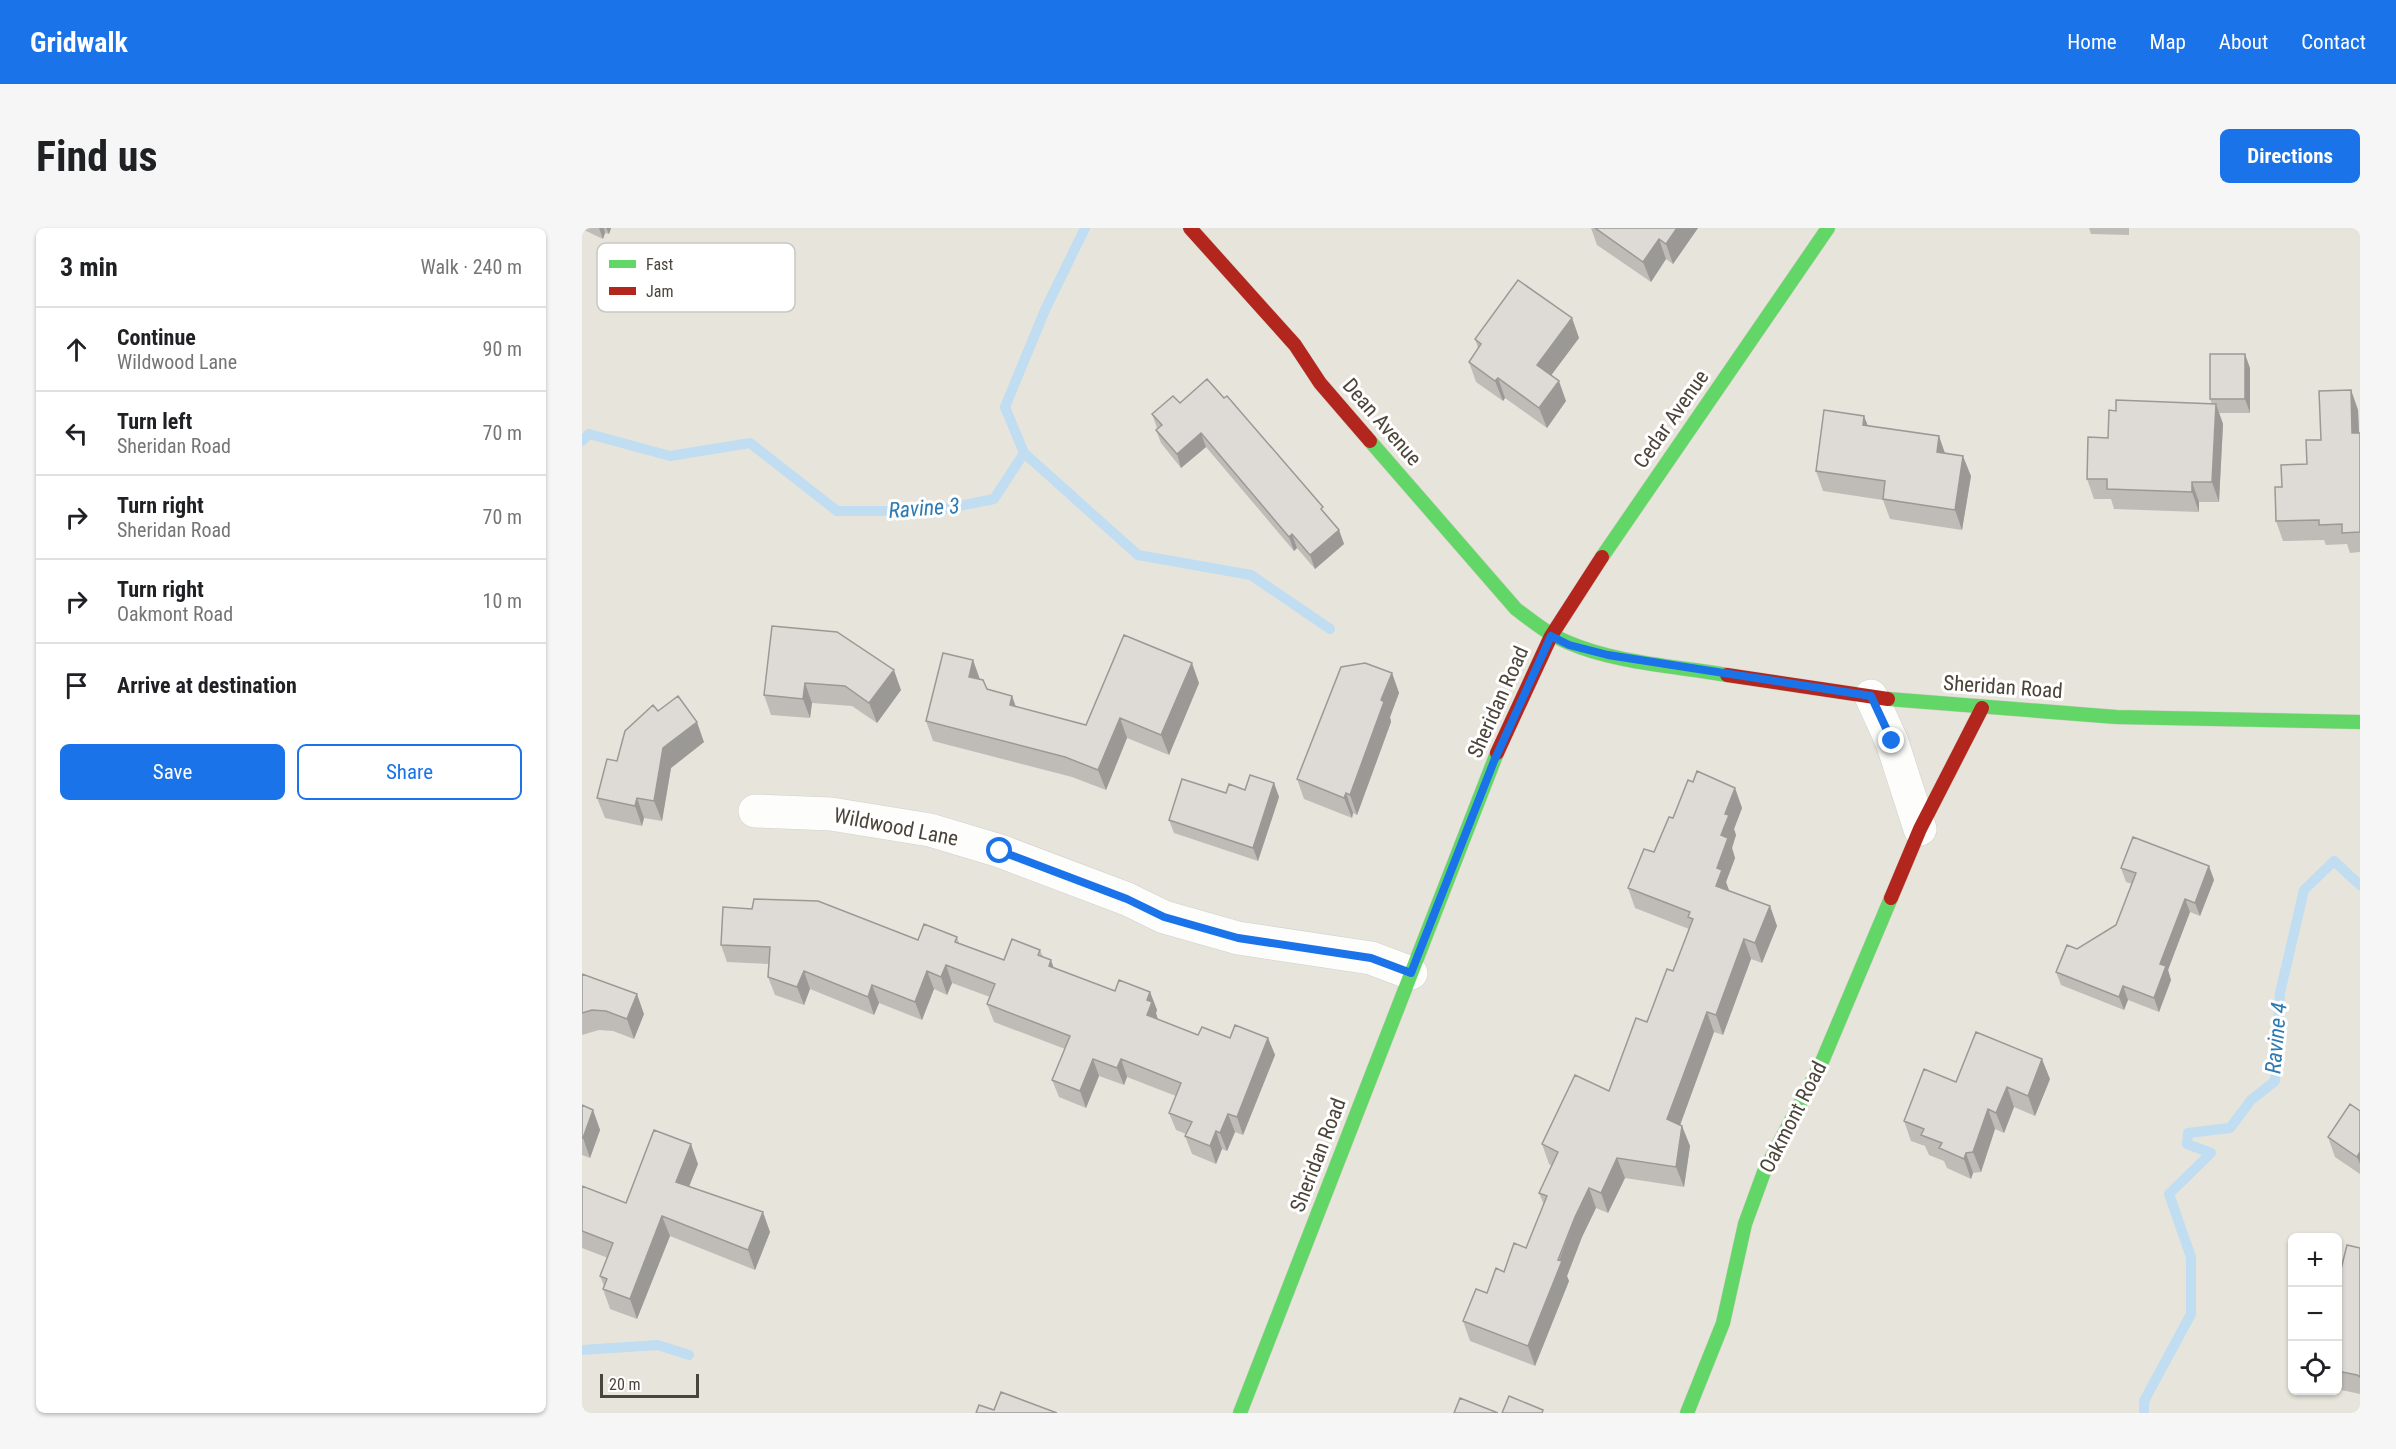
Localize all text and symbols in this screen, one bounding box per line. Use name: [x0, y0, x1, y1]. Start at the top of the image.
text: Gridwalk: [30, 26, 128, 59]
text: Home: [2067, 30, 2117, 54]
text: Map: [2150, 30, 2186, 54]
text: About: [2219, 30, 2268, 54]
text: Contact: [2301, 30, 2366, 54]
button: Directions: [2220, 129, 2360, 183]
text: Find us: [36, 132, 157, 181]
legend: [597, 243, 795, 312]
text: 3 min: [60, 252, 118, 282]
text: Walk · 240 m: [421, 255, 522, 279]
text: Fast: [646, 255, 673, 274]
text: Jam: [646, 282, 673, 301]
text: Continue: [117, 325, 196, 350]
icon: ahead: [60, 333, 93, 366]
text: 90 m: [483, 337, 522, 361]
text: Wildwood Lane: [117, 350, 237, 374]
street label: Cedar Avenue: [1629, 365, 1714, 473]
street label: Dean Avenue: [1338, 374, 1426, 470]
text: Turn left: [117, 409, 192, 434]
icon: left: [60, 417, 93, 450]
text: 70 m: [483, 421, 522, 445]
text: Sheridan Road: [117, 434, 231, 458]
text: Turn right: [117, 493, 204, 518]
water label: Ravine 3: [888, 493, 960, 523]
icon: right: [60, 501, 93, 534]
text: 70 m: [483, 505, 522, 529]
text: Sheridan Road: [117, 518, 231, 542]
text: Turn right: [117, 577, 204, 602]
icon: right: [60, 585, 93, 618]
text: 10 m: [483, 589, 522, 613]
text: Oakmont Road: [117, 602, 233, 626]
street label: Sheridan Road: [1463, 642, 1533, 762]
icon: arrive: [60, 669, 93, 702]
street label: Sheridan Road: [1942, 671, 2064, 703]
text: Arrive at destination: [117, 673, 297, 698]
route end: [1878, 727, 1904, 753]
button: Save: [60, 744, 285, 800]
button: Share: [297, 744, 522, 800]
street label: Wildwood Lane: [832, 803, 960, 851]
route start: [986, 837, 1012, 863]
water label: Ravine 4: [2260, 1001, 2292, 1075]
street label: Oakmont Road: [1755, 1057, 1831, 1177]
street label: Sheridan Road: [1285, 1095, 1351, 1215]
map controls: [2288, 1233, 2342, 1395]
button: +: [2288, 1233, 2342, 1287]
button: −: [2288, 1287, 2342, 1341]
button: locate: [2288, 1341, 2342, 1395]
scale bar: [600, 1371, 699, 1398]
text: 20 m: [609, 1375, 641, 1394]

